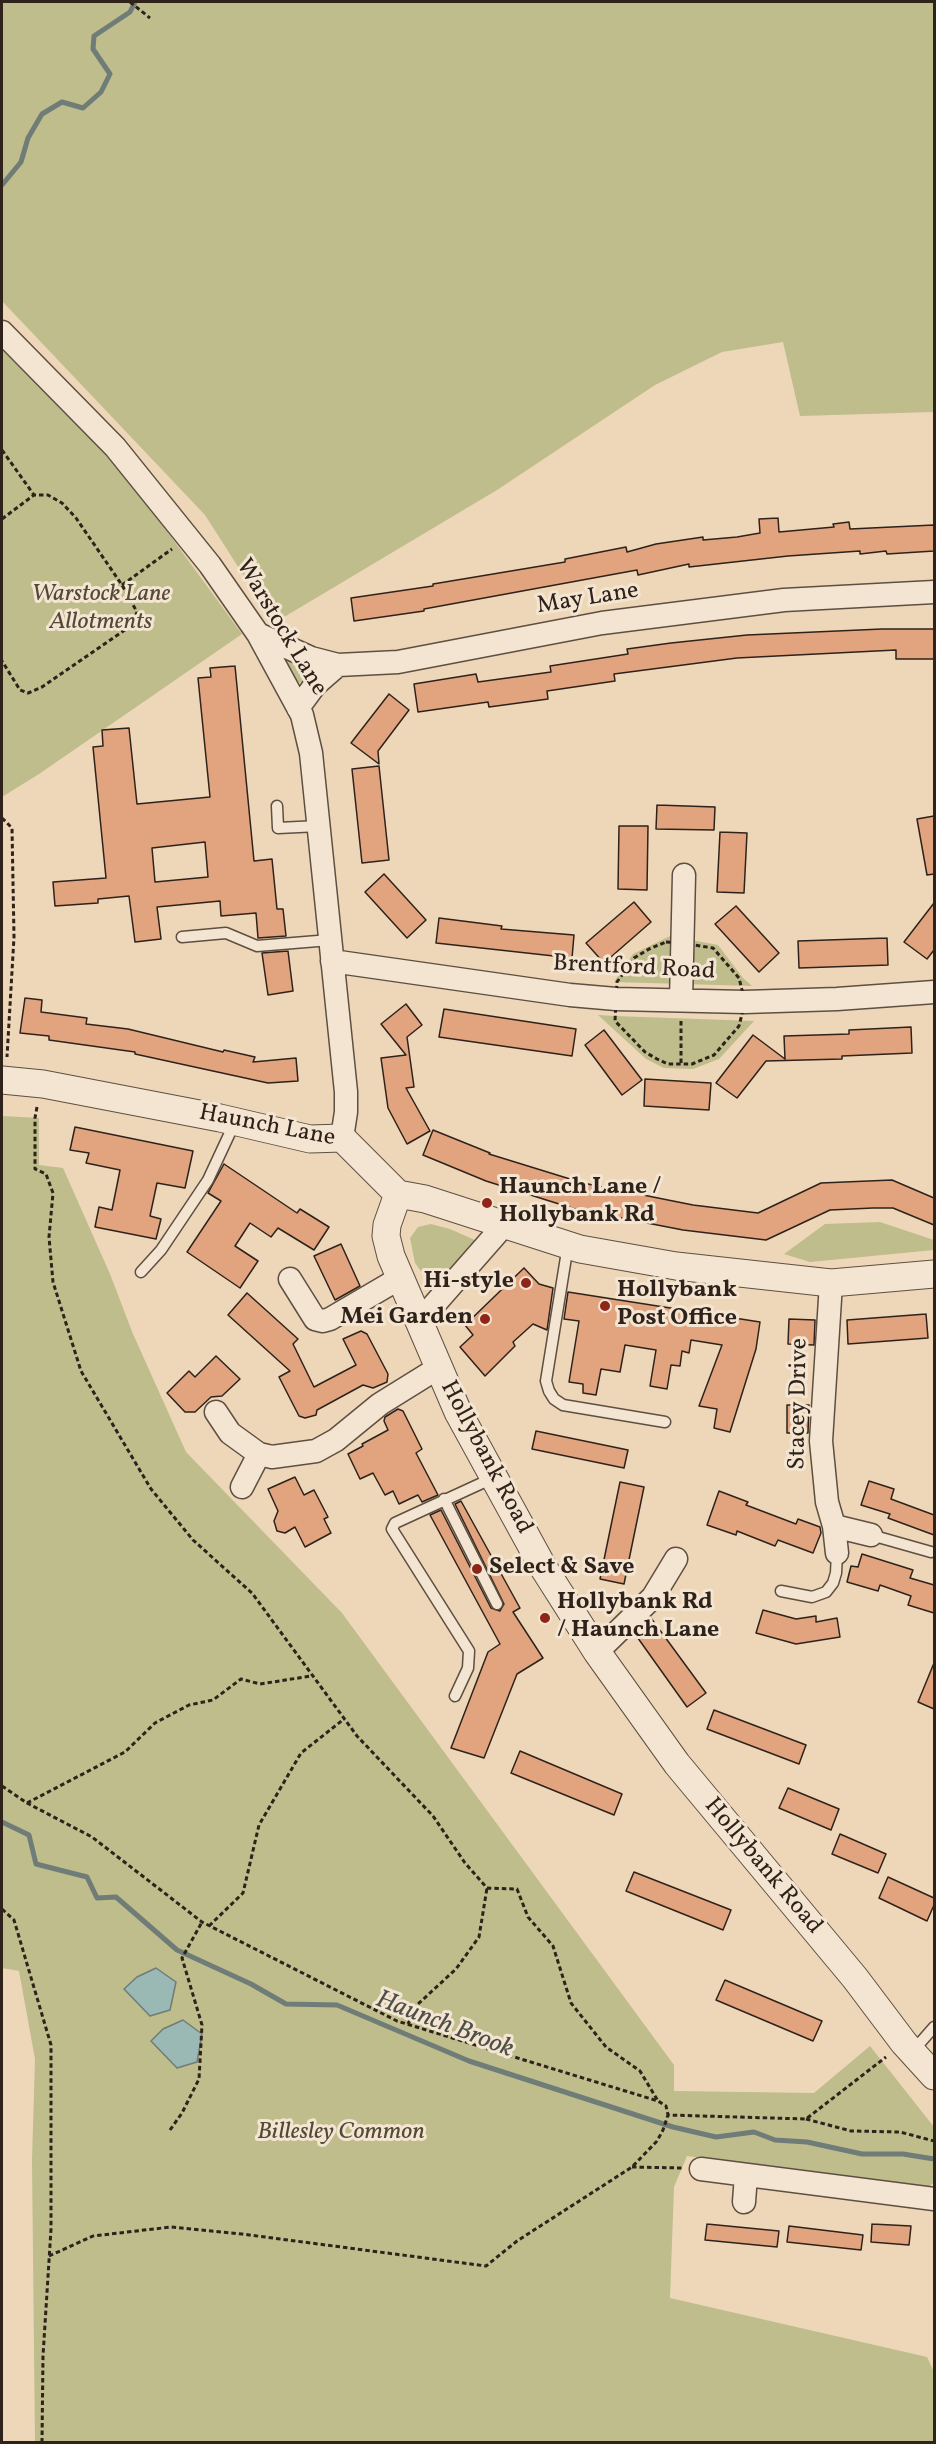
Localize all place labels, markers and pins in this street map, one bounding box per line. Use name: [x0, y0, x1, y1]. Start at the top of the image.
place label: Haunch Lane / Hollybank Rd: [499, 1175, 661, 1231]
marker: Haunch Lane / Hollybank Rd: [480, 1196, 494, 1210]
place label: Hi-style: [423, 1269, 514, 1297]
marker: Hi-style: [519, 1276, 533, 1290]
place label: Hollybank Post Office: [617, 1278, 737, 1334]
marker: Hollybank Post Office: [598, 1299, 612, 1313]
place label: Mei Garden: [340, 1305, 473, 1333]
marker: Mei Garden: [478, 1312, 492, 1326]
place label: Select & Save: [489, 1555, 635, 1583]
marker: Select & Save: [470, 1562, 484, 1576]
place label: Hollybank Rd / Haunch Lane: [557, 1590, 719, 1646]
marker: Hollybank Rd / Haunch Lane: [538, 1611, 552, 1625]

